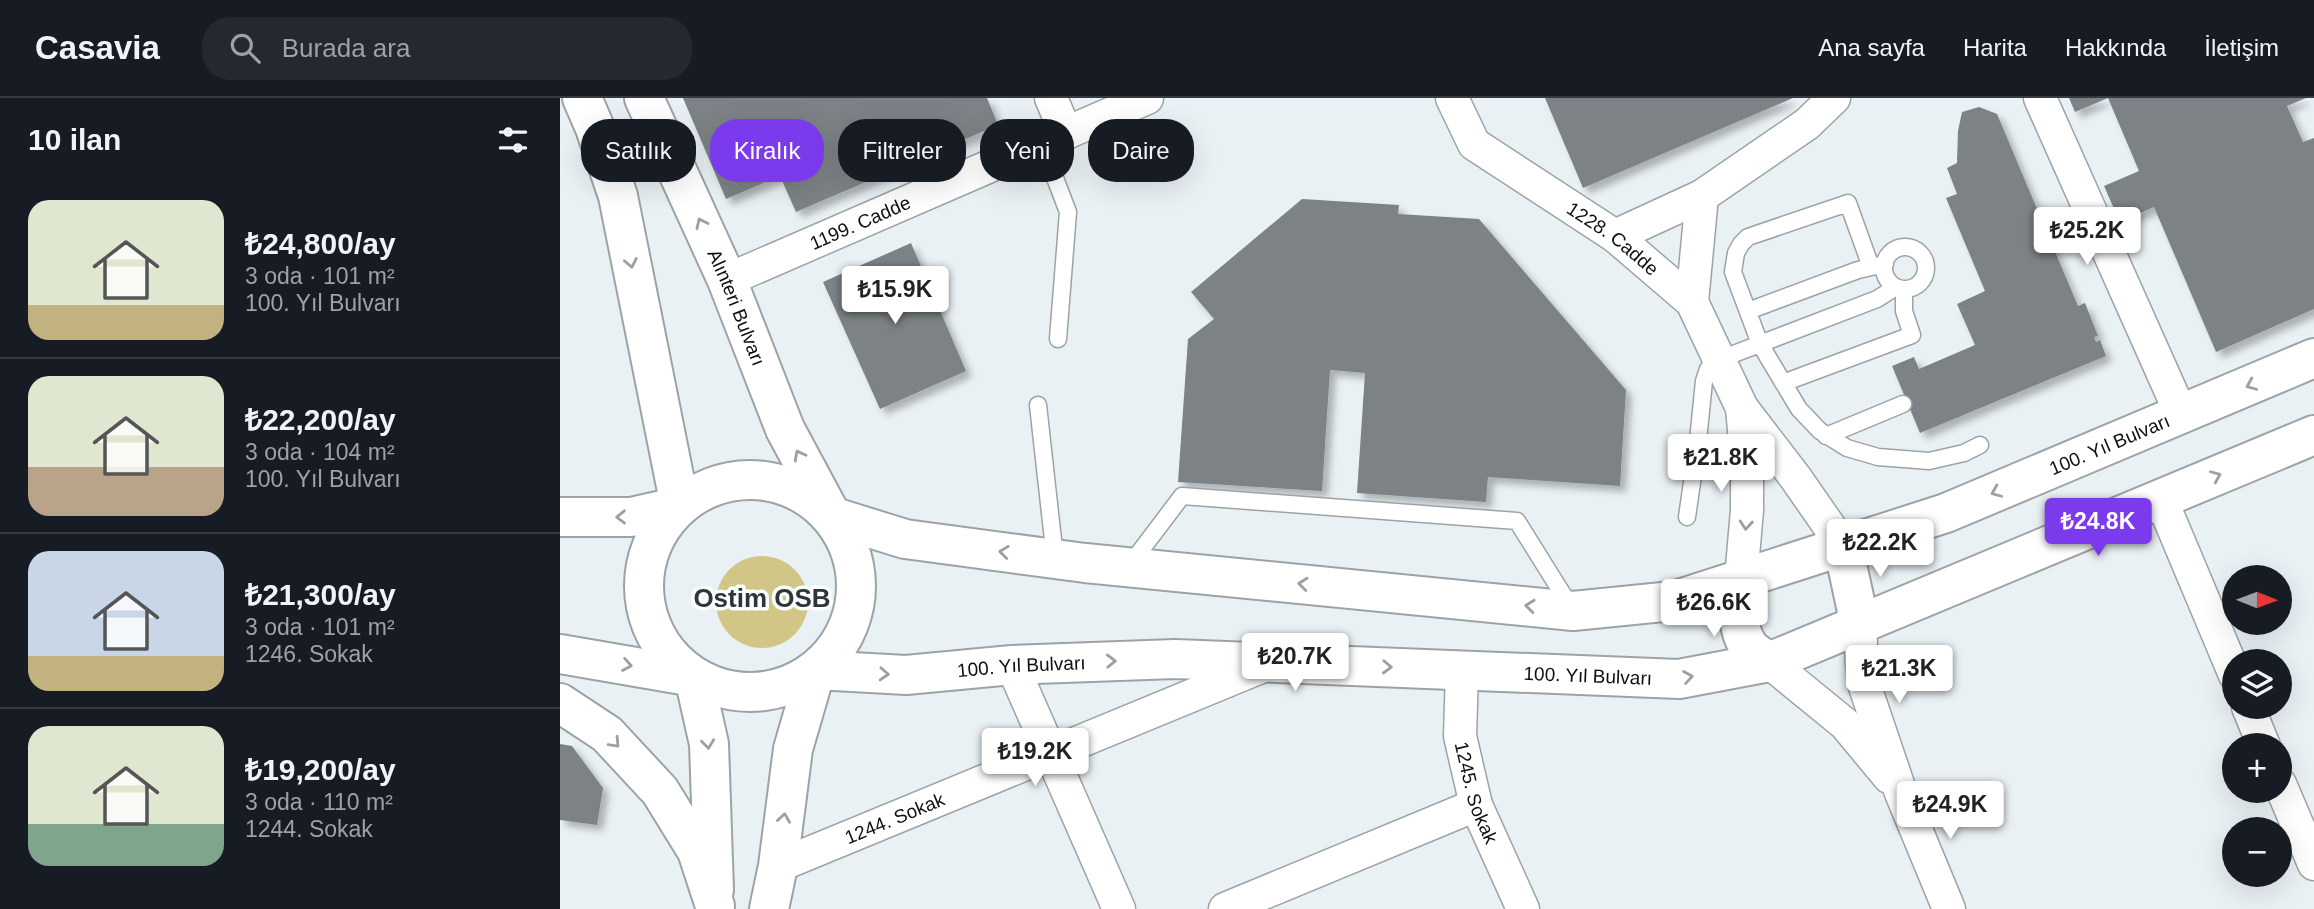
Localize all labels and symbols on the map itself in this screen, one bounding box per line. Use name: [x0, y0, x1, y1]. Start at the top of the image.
street label: 1199. Cadde: [807, 192, 914, 254]
street label: 1228. Cadde: [1563, 198, 1663, 280]
pin: ₺25.2K: [2030, 208, 2144, 267]
one-way arrow: [695, 218, 709, 231]
street label: Alınteri Bulvarı: [703, 246, 769, 369]
one-way arrow: [623, 257, 638, 269]
pin: ₺15.9K: [838, 266, 952, 326]
one-way arrow: [2246, 376, 2258, 390]
street label: 100. Yıl Bulvarı: [2046, 410, 2173, 479]
pin: ₺21.8K: [1664, 434, 1778, 494]
one-way arrow: [794, 450, 807, 462]
one-way arrow: [2209, 470, 2222, 484]
one-way arrow: [1991, 484, 2004, 498]
pin: ₺24.8K: [2041, 498, 2155, 558]
one-way arrow: [615, 509, 626, 525]
pin: ₺22.2K: [1823, 519, 1937, 579]
one-way arrow: [1739, 520, 1754, 531]
one-way arrow: [998, 544, 1010, 559]
north arrow: [2222, 565, 2292, 635]
one-way arrow: [1297, 577, 1308, 592]
pin: ₺26.6K: [1657, 580, 1771, 639]
district label: Ostim OSB: [693, 583, 831, 613]
one-way arrow: [1524, 599, 1535, 614]
pin: ₺20.7K: [1238, 634, 1352, 693]
pin: ₺21.3K: [1842, 646, 1956, 705]
street label: 100. Yıl Bulvarı: [956, 652, 1086, 681]
one-way arrow: [1106, 654, 1117, 669]
one-way arrow: [621, 657, 633, 672]
one-way arrow: [1382, 660, 1393, 675]
street label: 100. Yıl Bulvarı: [1523, 663, 1652, 689]
one-way arrow: [879, 666, 890, 681]
one-way arrow: [1682, 670, 1694, 685]
pin: ₺19.2K: [978, 728, 1092, 788]
one-way arrow: [607, 735, 620, 748]
one-way arrow: [701, 738, 716, 750]
street label: 1245. Sokak: [1451, 740, 1502, 847]
pin: ₺24.9K: [1893, 782, 2007, 841]
street label: 1244. Sokak: [842, 788, 948, 848]
one-way arrow: [777, 812, 792, 823]

